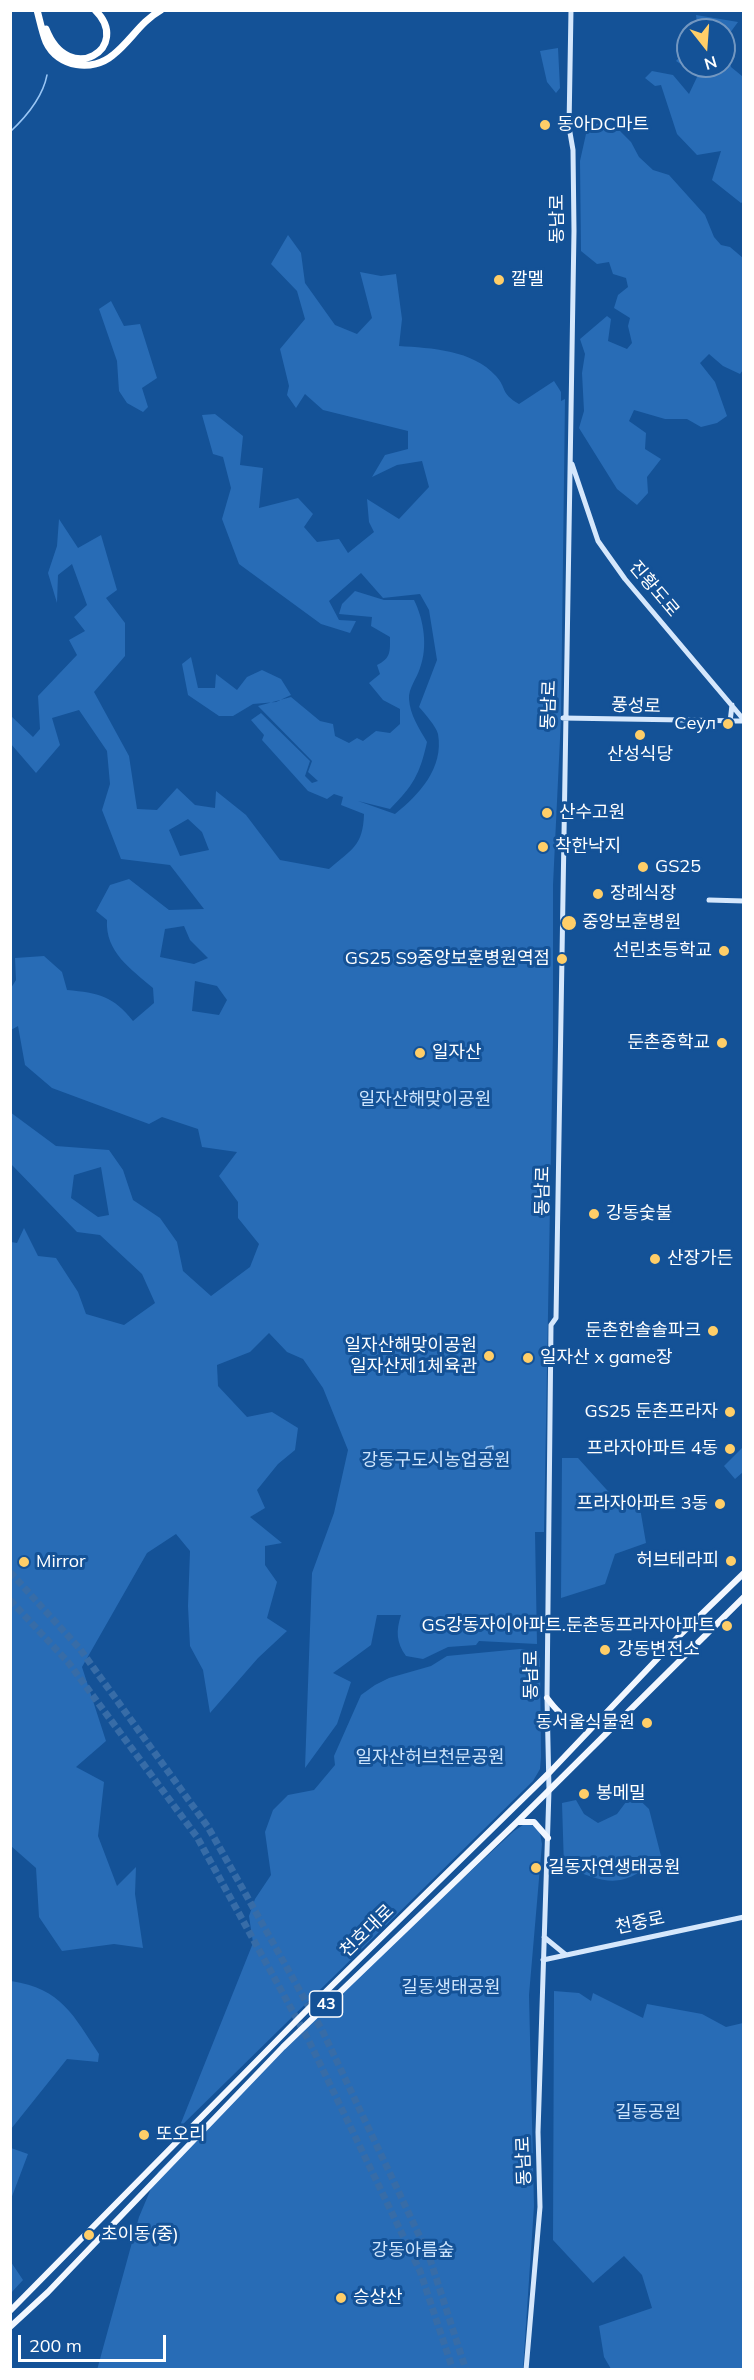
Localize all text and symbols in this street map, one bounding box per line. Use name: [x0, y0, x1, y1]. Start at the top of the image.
north arrow: [676, 18, 736, 78]
text: N: [702, 52, 719, 75]
place label: 동아DC마트: [557, 114, 649, 136]
marker: 동아DC마트: [538, 118, 552, 132]
street label: 동남로: [547, 194, 569, 244]
place label: 깔멜: [511, 269, 544, 291]
marker: 깔멜: [492, 273, 506, 287]
street label: 진황도로: [624, 557, 684, 621]
street label: 동남로: [537, 680, 561, 730]
street label: 풍성로: [611, 694, 661, 718]
place label: Сеул: [674, 713, 716, 735]
marker: Сеул: [721, 717, 735, 731]
marker: 산성식당: [633, 728, 647, 742]
place label: 산성식당: [607, 744, 673, 766]
place label: 산수고원: [559, 802, 625, 824]
marker: 산수고원: [540, 806, 554, 820]
place label: 착한낙지: [555, 836, 621, 858]
marker: 착한낙지: [536, 840, 550, 854]
place label: GS25: [655, 856, 701, 878]
marker: GS25: [636, 860, 650, 874]
place label: 장례식장: [610, 883, 676, 905]
marker: 장례식장: [591, 887, 605, 901]
place label: 중앙보훈병원: [582, 912, 681, 934]
marker: 중앙보훈병원: [560, 914, 578, 932]
place label: 선린초등학교: [613, 940, 712, 962]
marker: 선린초등학교: [717, 944, 731, 958]
place label: GS25 S9중앙보훈병원역점: [345, 948, 550, 970]
marker: GS25 S9중앙보훈병원역점: [555, 952, 569, 966]
place label: 둔촌중학교: [627, 1032, 710, 1054]
marker: 둔촌중학교: [715, 1036, 729, 1050]
place label: 일자산: [432, 1042, 482, 1064]
marker: 일자산: [413, 1046, 427, 1060]
park label: 일자산해맞이공원: [359, 1089, 491, 1111]
street label: 동남로: [532, 1166, 554, 1216]
place label: 강동숯불: [606, 1203, 672, 1225]
marker: 강동숯불: [587, 1207, 601, 1221]
place label: 산장가든: [667, 1248, 733, 1270]
marker: 산장가든: [648, 1252, 662, 1266]
place label: 둔촌한솔솔파크: [585, 1320, 701, 1342]
marker: 둔촌한솔솔파크: [706, 1324, 720, 1338]
place label: 일자산해맞이공원 일자산제1체육관: [345, 1335, 477, 1378]
place label: 일자산 x game장: [540, 1347, 673, 1369]
marker: 일자산해맞이공원 일자산제1체육관: [482, 1349, 496, 1363]
marker: 일자산 x game장: [521, 1351, 535, 1365]
place label: GS25 둔촌프라자: [585, 1401, 718, 1423]
marker: GS25 둔촌프라자: [723, 1405, 737, 1419]
place label: 프라자아파트 4동: [587, 1438, 718, 1460]
marker: 프라자아파트 4동: [723, 1442, 737, 1456]
park label: 강동구도시농업공원: [361, 1450, 511, 1472]
place label: 프라자아파트 3동: [577, 1493, 708, 1515]
marker: 프라자아파트 3동: [713, 1497, 727, 1511]
place label: 허브테라피: [636, 1550, 719, 1572]
place label: Mirror: [36, 1551, 85, 1573]
marker: 허브테라피: [724, 1554, 738, 1568]
marker: Mirror: [17, 1555, 31, 1569]
place label: GS강동자이아파트.둔촌동프라자아파트: [422, 1615, 715, 1637]
marker: GS강동자이아파트.둔촌동프라자아파트: [720, 1619, 734, 1633]
place label: 강동변전소: [617, 1639, 700, 1661]
marker: 강동변전소: [598, 1643, 612, 1657]
street label: 동남로: [521, 1650, 543, 1700]
place label: 동서울식물원: [536, 1712, 635, 1734]
marker: 동서울식물원: [640, 1716, 654, 1730]
park label: 일자산허브천문공원: [355, 1747, 505, 1769]
place label: 봉메밀: [596, 1783, 646, 1805]
marker: 봉메밀: [577, 1787, 591, 1801]
place label: 길동자연생태공원: [548, 1857, 680, 1879]
marker: 길동자연생태공원: [529, 1861, 543, 1875]
street label: 천호대로: [336, 1900, 398, 1962]
street label: 천중로: [613, 1907, 667, 1939]
park label: 길동생태공원: [401, 1977, 501, 1999]
road number: 43: [310, 1991, 342, 2017]
park label: 길동공원: [615, 2102, 681, 2124]
place label: 또오리: [156, 2124, 206, 2146]
marker: 또오리: [137, 2128, 151, 2142]
street label: 동남로: [512, 2136, 536, 2186]
place label: 초이동(중): [101, 2224, 179, 2246]
marker: 초이동(중): [82, 2228, 96, 2242]
park label: 강동아름숲: [372, 2240, 454, 2262]
place label: 승상산: [353, 2287, 403, 2309]
marker: 승상산: [334, 2291, 348, 2305]
scale bar: [21, 2323, 170, 2361]
text: 200 m: [29, 2334, 82, 2357]

